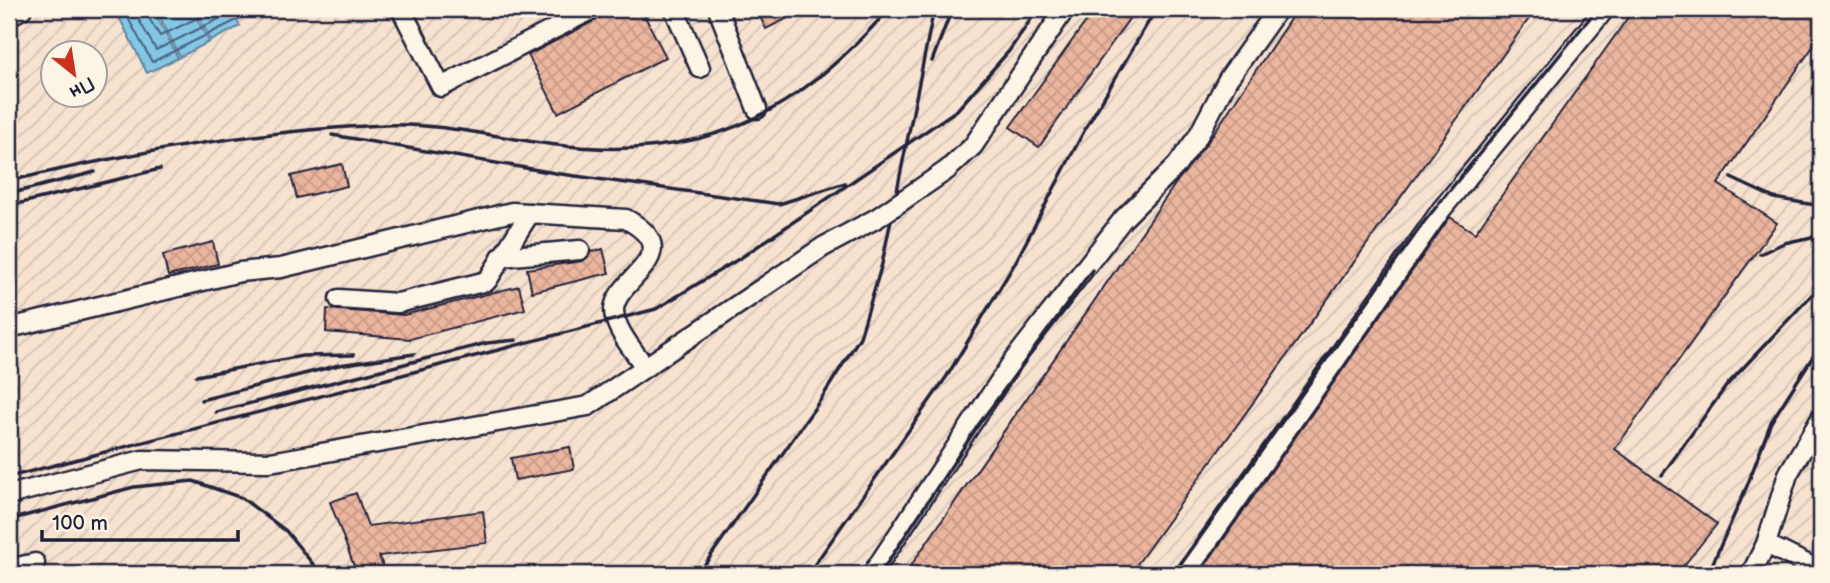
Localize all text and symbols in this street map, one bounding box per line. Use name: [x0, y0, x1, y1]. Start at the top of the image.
north arrow: [38, 38, 108, 108]
text: Пн: [65, 71, 98, 104]
scale bar: [42, 499, 238, 543]
text: 100 m: [52, 511, 108, 536]

